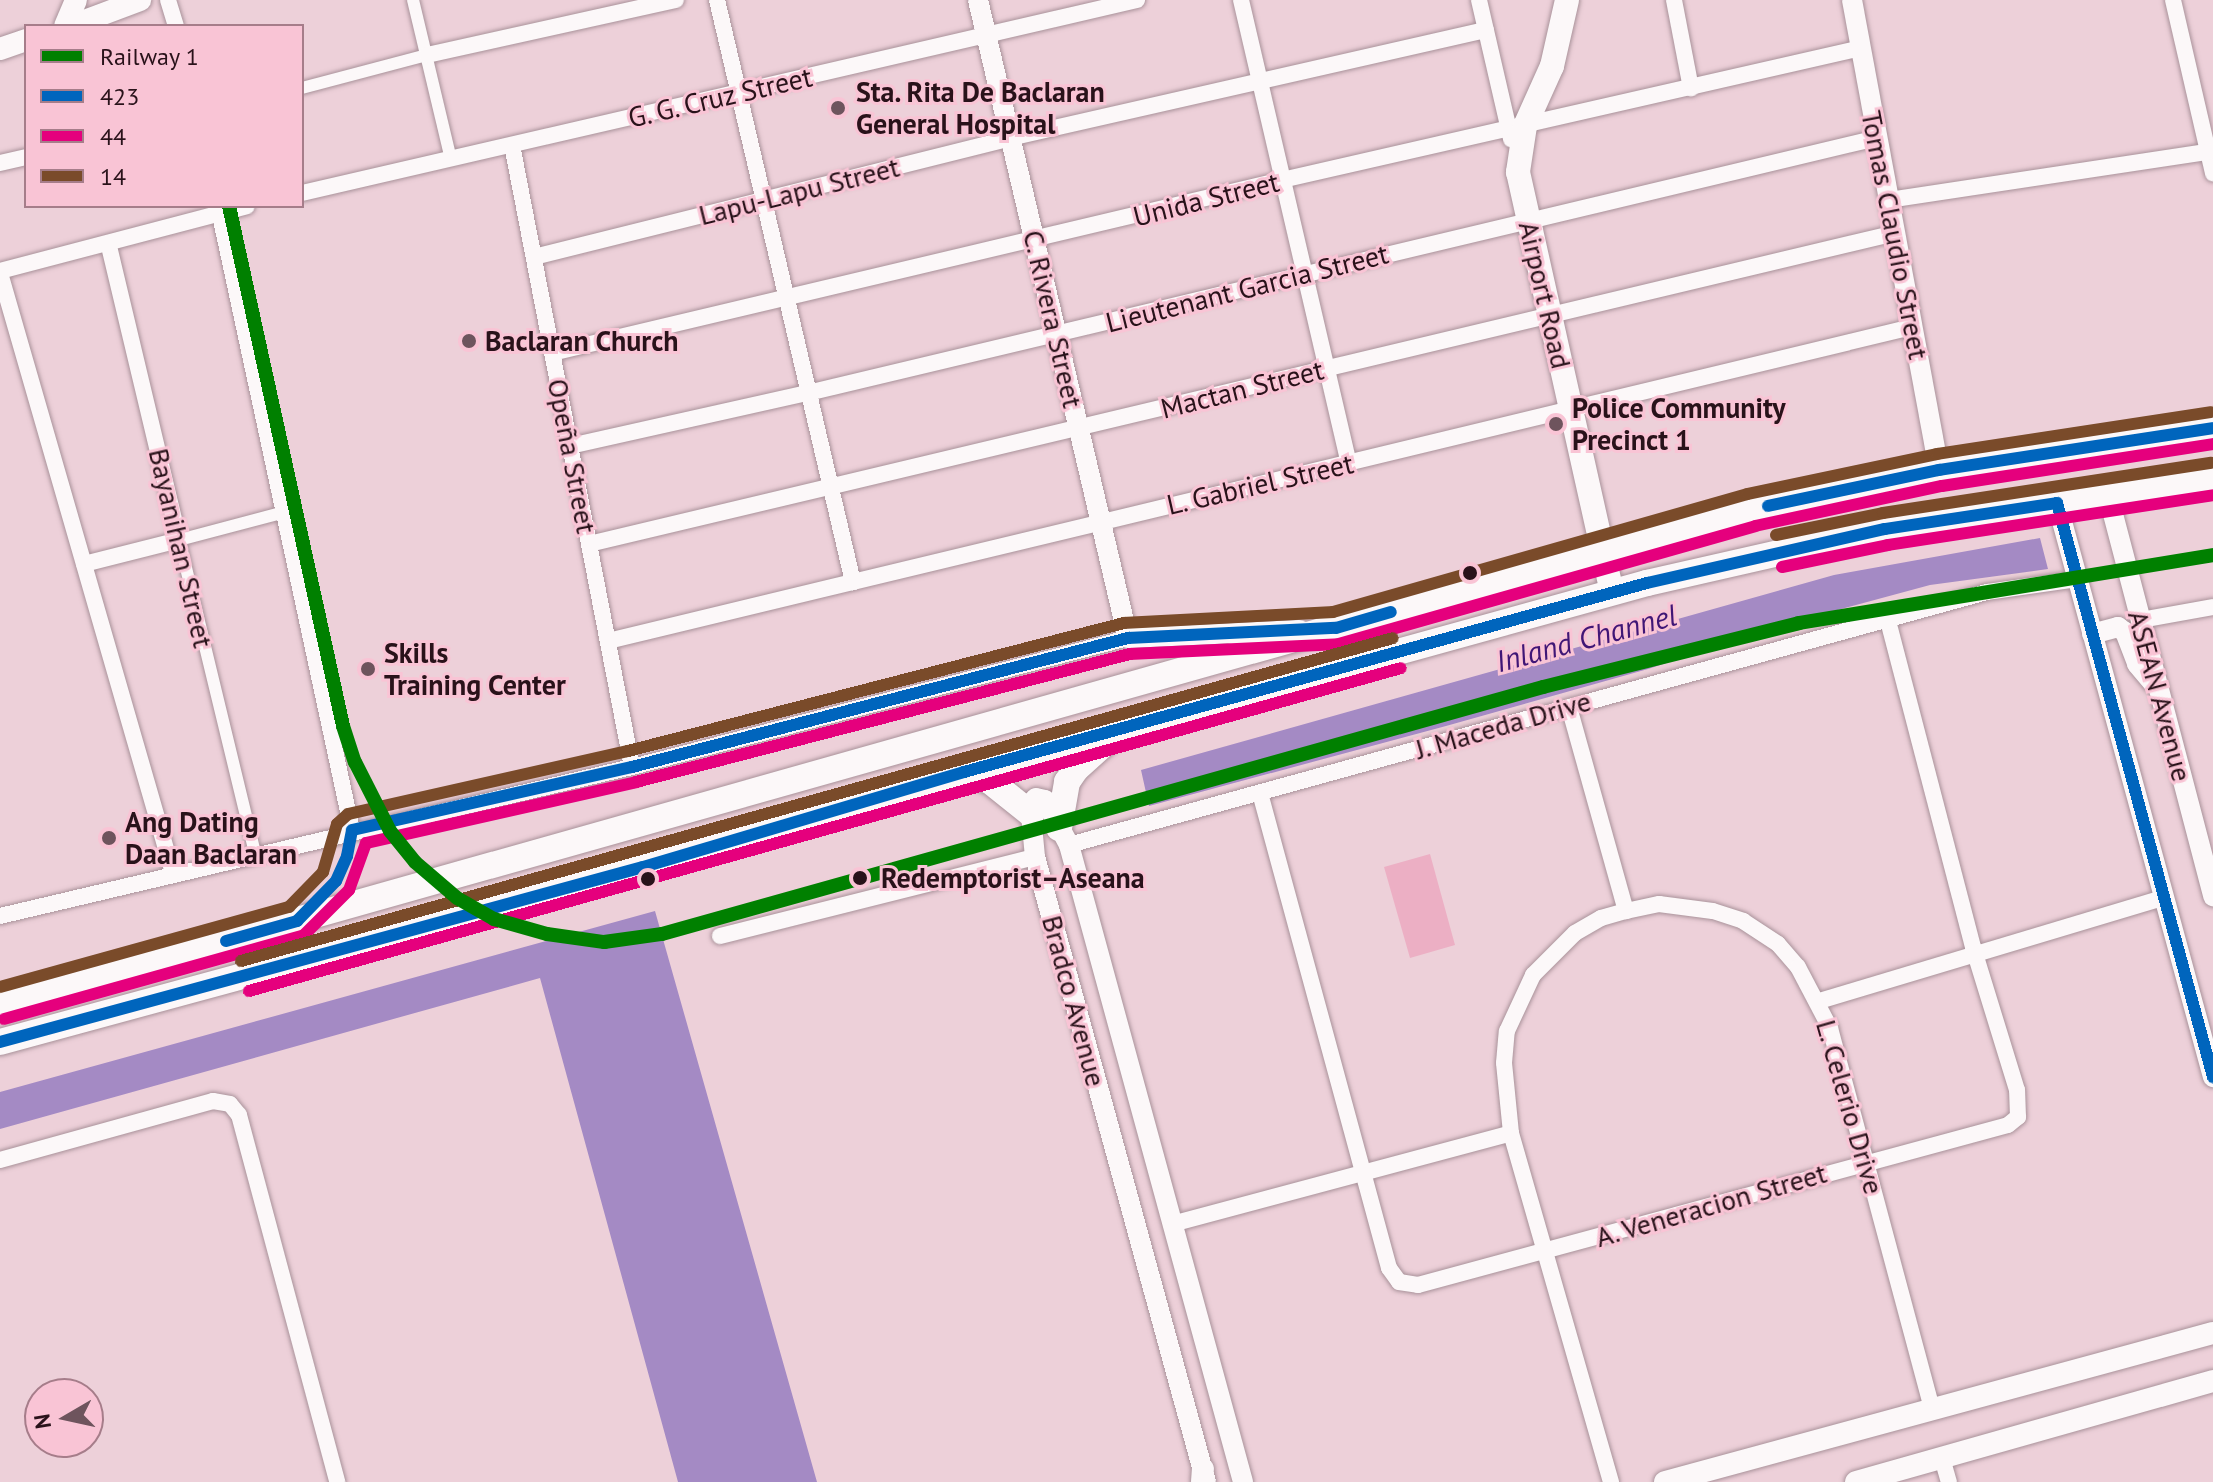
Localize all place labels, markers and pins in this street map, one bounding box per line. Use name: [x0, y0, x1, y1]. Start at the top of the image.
place label: Sta. Rita De Baclaran General Hospital: [856, 75, 1107, 141]
marker: Sta. Rita De Baclaran General Hospital: [827, 97, 849, 119]
place label: Baclaran Church: [485, 324, 679, 358]
marker: Baclaran Church: [460, 332, 478, 350]
place label: Police Community Precinct 1: [1572, 391, 1786, 457]
marker: Police Community Precinct 1: [1547, 415, 1565, 433]
unlabelled marker: [1462, 565, 1478, 581]
place label: Skills Training Center: [384, 636, 566, 702]
marker: Skills Training Center: [359, 660, 377, 678]
place label: Ang Dating Daan Baclaran: [125, 805, 297, 871]
marker: Ang Dating Daan Baclaran: [100, 829, 118, 847]
place label: Redemptorist–Aseana: [881, 861, 1145, 895]
marker: Redemptorist–Aseana: [846, 864, 874, 892]
unlabelled marker: [640, 871, 656, 887]

